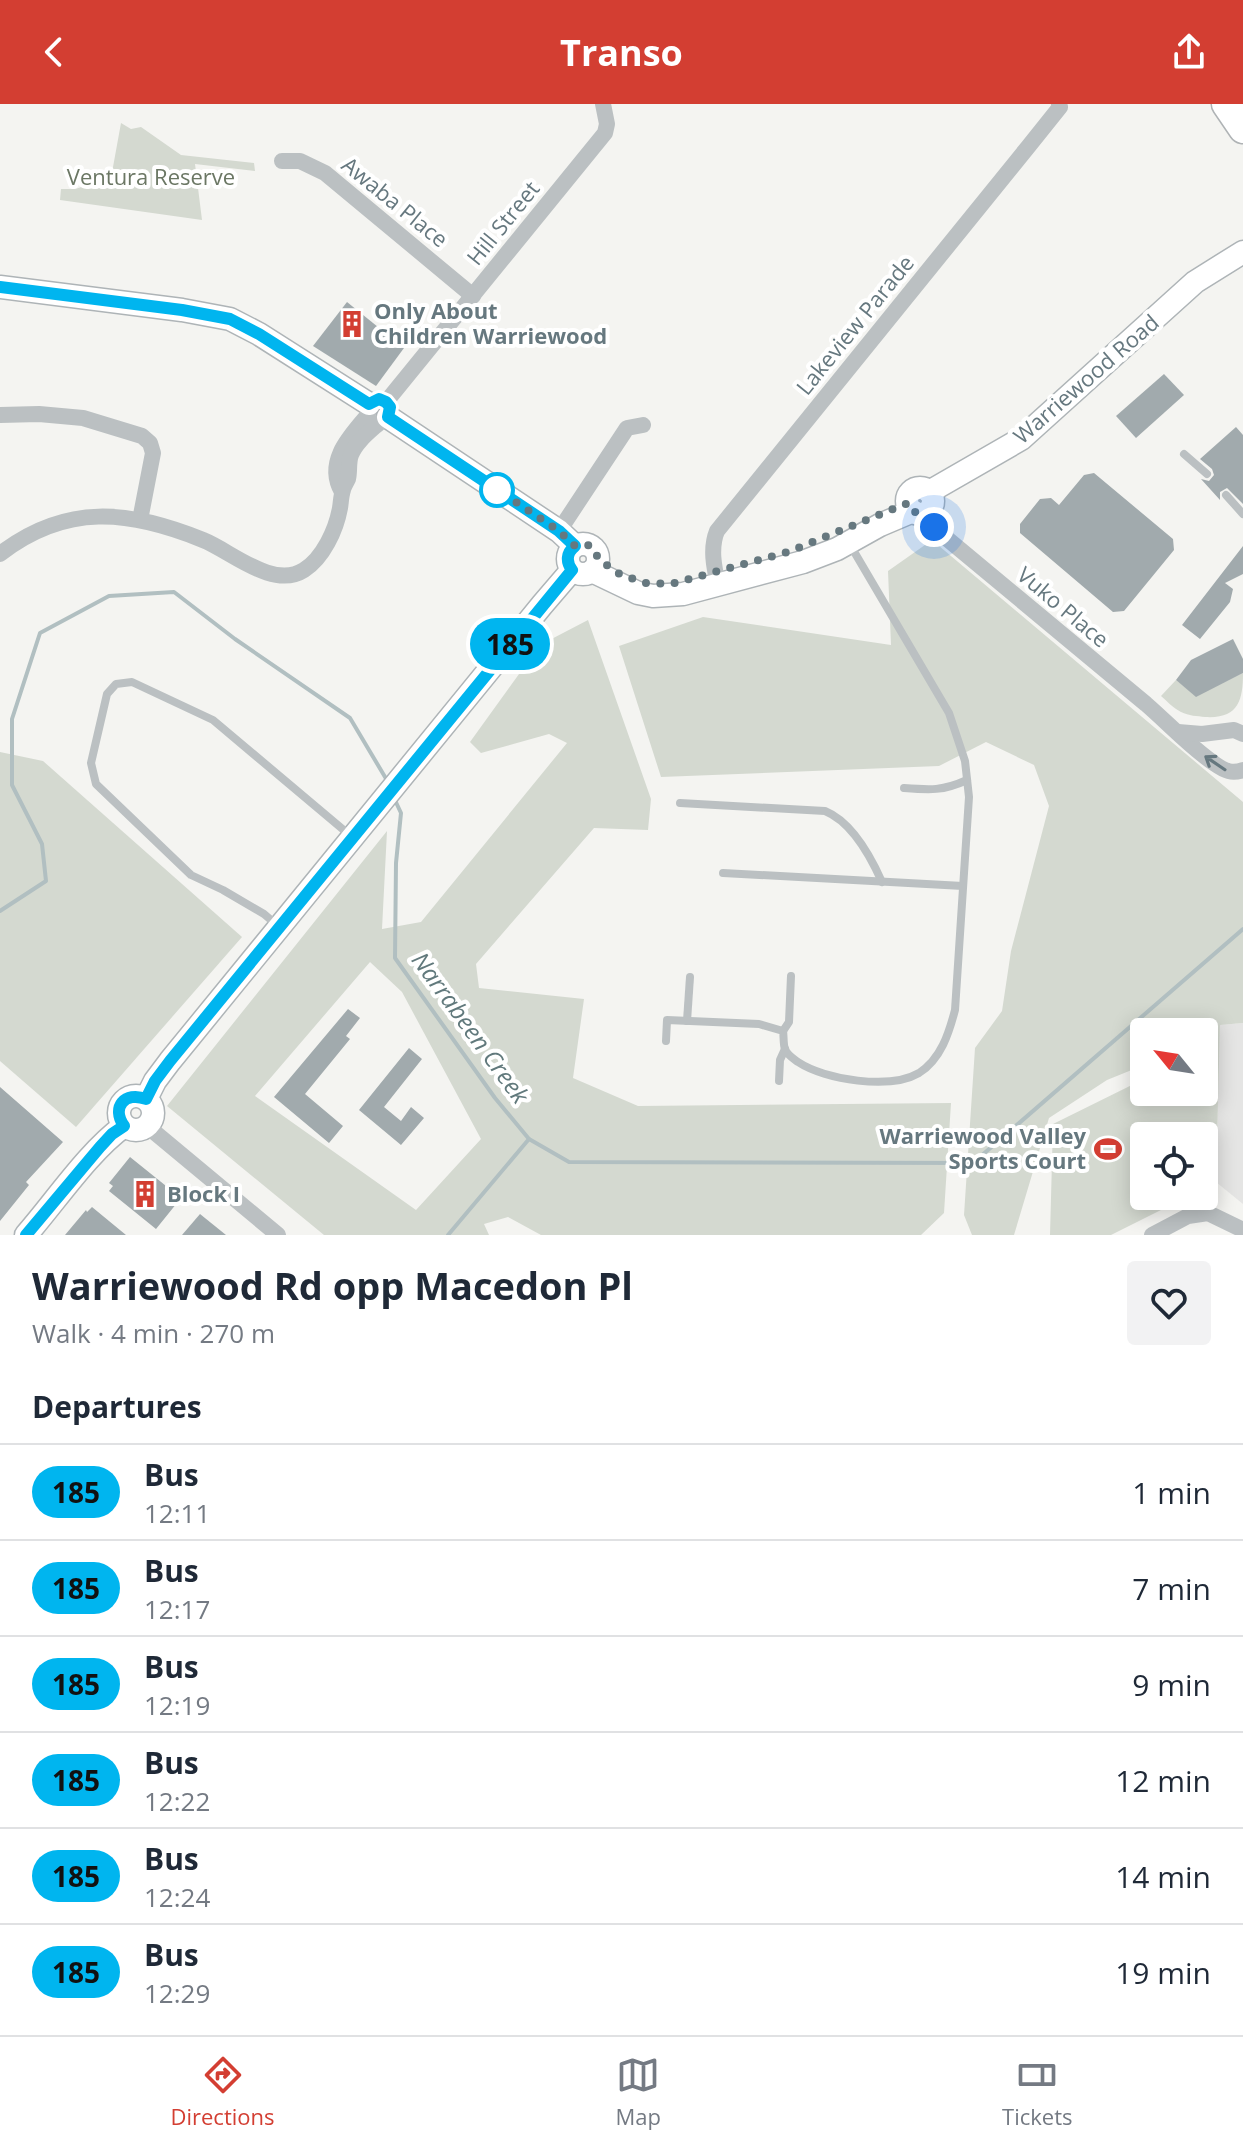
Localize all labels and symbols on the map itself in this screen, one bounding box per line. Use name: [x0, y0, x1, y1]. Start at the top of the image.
street label: Awaba Place: [336, 149, 455, 253]
park label: Ventura Reserve: [67, 161, 235, 191]
street label: Hill Street: [459, 174, 545, 271]
street label: Lakeview Parade: [789, 248, 920, 401]
place label: Only About Children Warriewood: [374, 295, 607, 350]
street label: Warriewood Road: [1006, 307, 1164, 450]
building icon: Only About Children Warriewood: [337, 309, 367, 339]
unlabelled marker: [480, 473, 514, 507]
your location: [914, 507, 954, 547]
street label: Vuko Place: [1011, 559, 1116, 653]
line badge: 185: [464, 618, 556, 670]
one-way arrow: [1205, 755, 1227, 772]
water label: Narrabeen Creek: [405, 945, 538, 1111]
north arrow: [1130, 1018, 1218, 1106]
place label: Warriewood Valley Sports Court: [880, 1120, 1086, 1175]
sports icon: Warriewood Valley Sports Court: [1093, 1134, 1123, 1164]
place label: Block I: [167, 1178, 240, 1208]
building icon: Block I: [130, 1179, 160, 1209]

